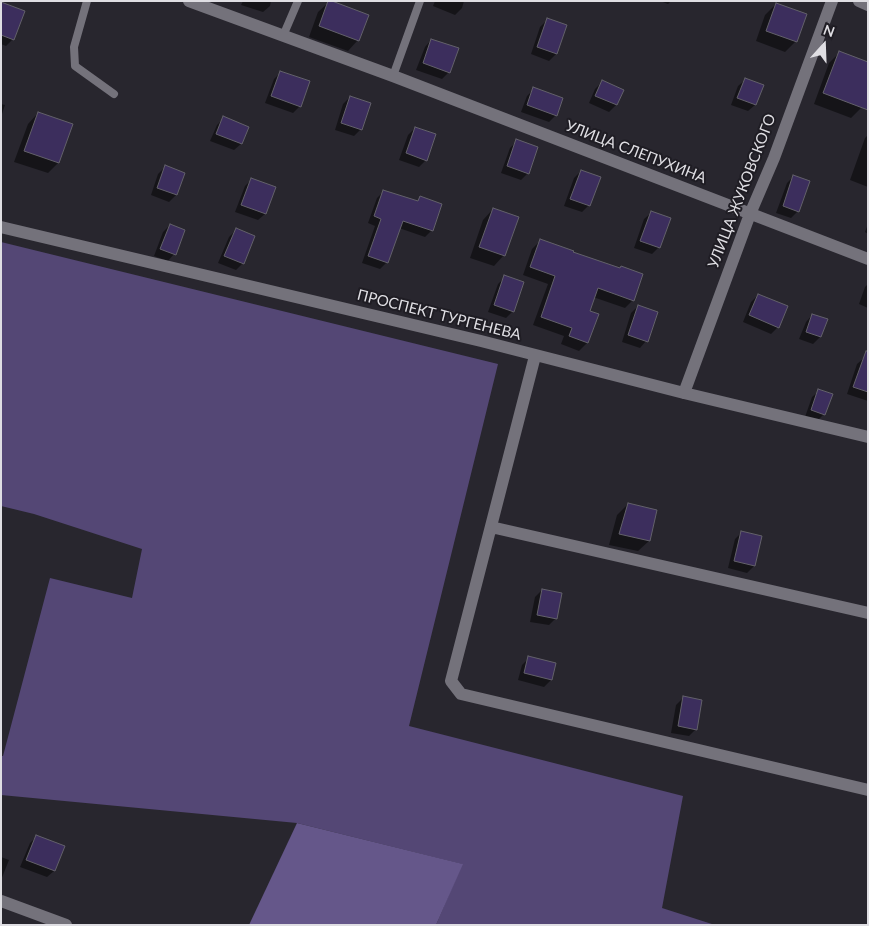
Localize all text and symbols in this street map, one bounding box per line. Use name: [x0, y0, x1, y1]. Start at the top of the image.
north arrow: [799, 20, 849, 70]
text: N: [821, 21, 837, 40]
street label: УЛИЦА ЖУКОВСКОГО: [704, 111, 780, 271]
street label: УЛИЦА СЛЕПУХИНА: [563, 117, 709, 187]
street label: ПРОСПЕКТ ТУРГЕНЕВА: [355, 286, 523, 344]

